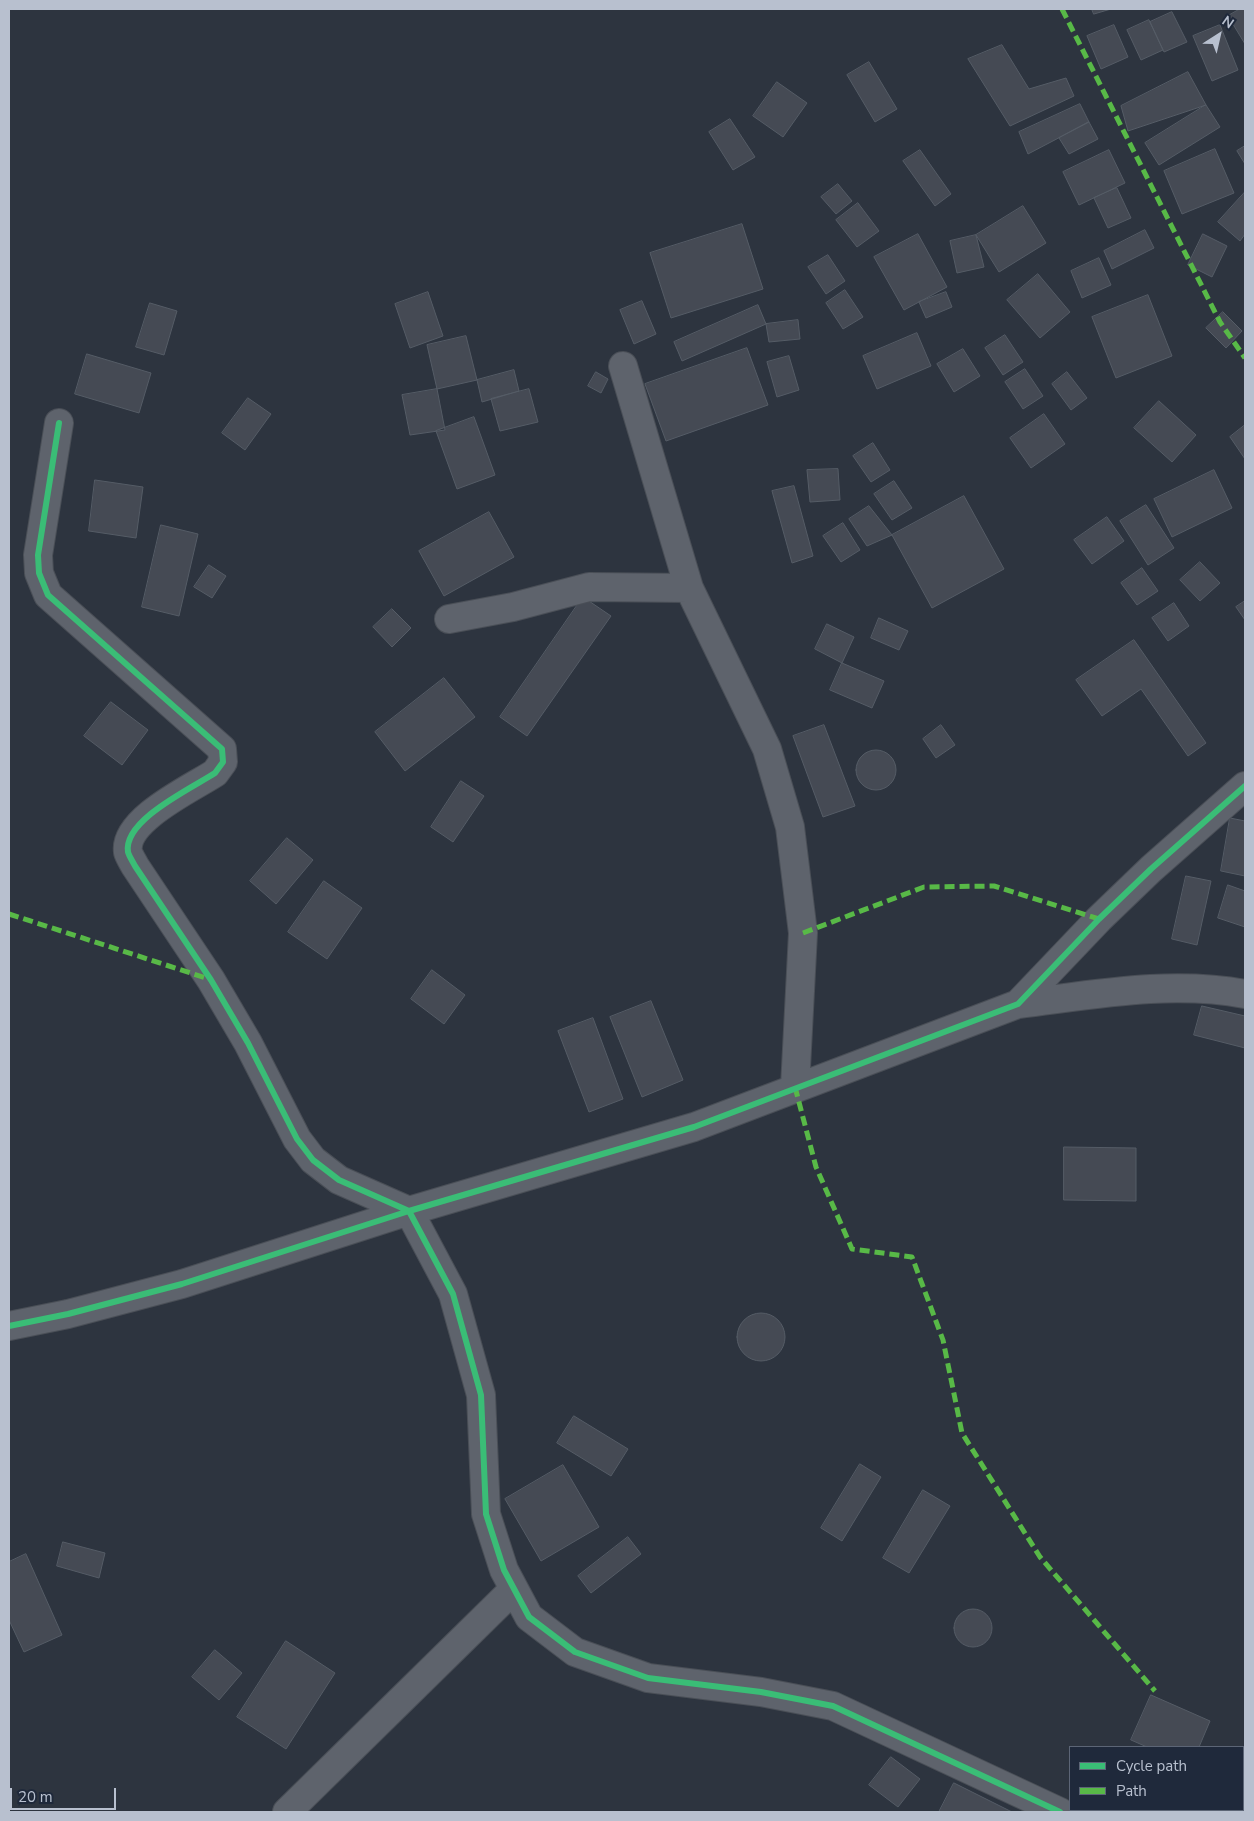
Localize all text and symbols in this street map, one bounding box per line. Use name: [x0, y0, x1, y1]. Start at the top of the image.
north arrow: [1194, 10, 1244, 60]
text: N: [1218, 12, 1238, 33]
legend: [1069, 1746, 1244, 1811]
text: Cycle path: [1116, 1756, 1187, 1776]
scale bar: [12, 1778, 119, 1810]
text: Path: [1116, 1781, 1147, 1801]
text: 20 m: [18, 1787, 53, 1807]

